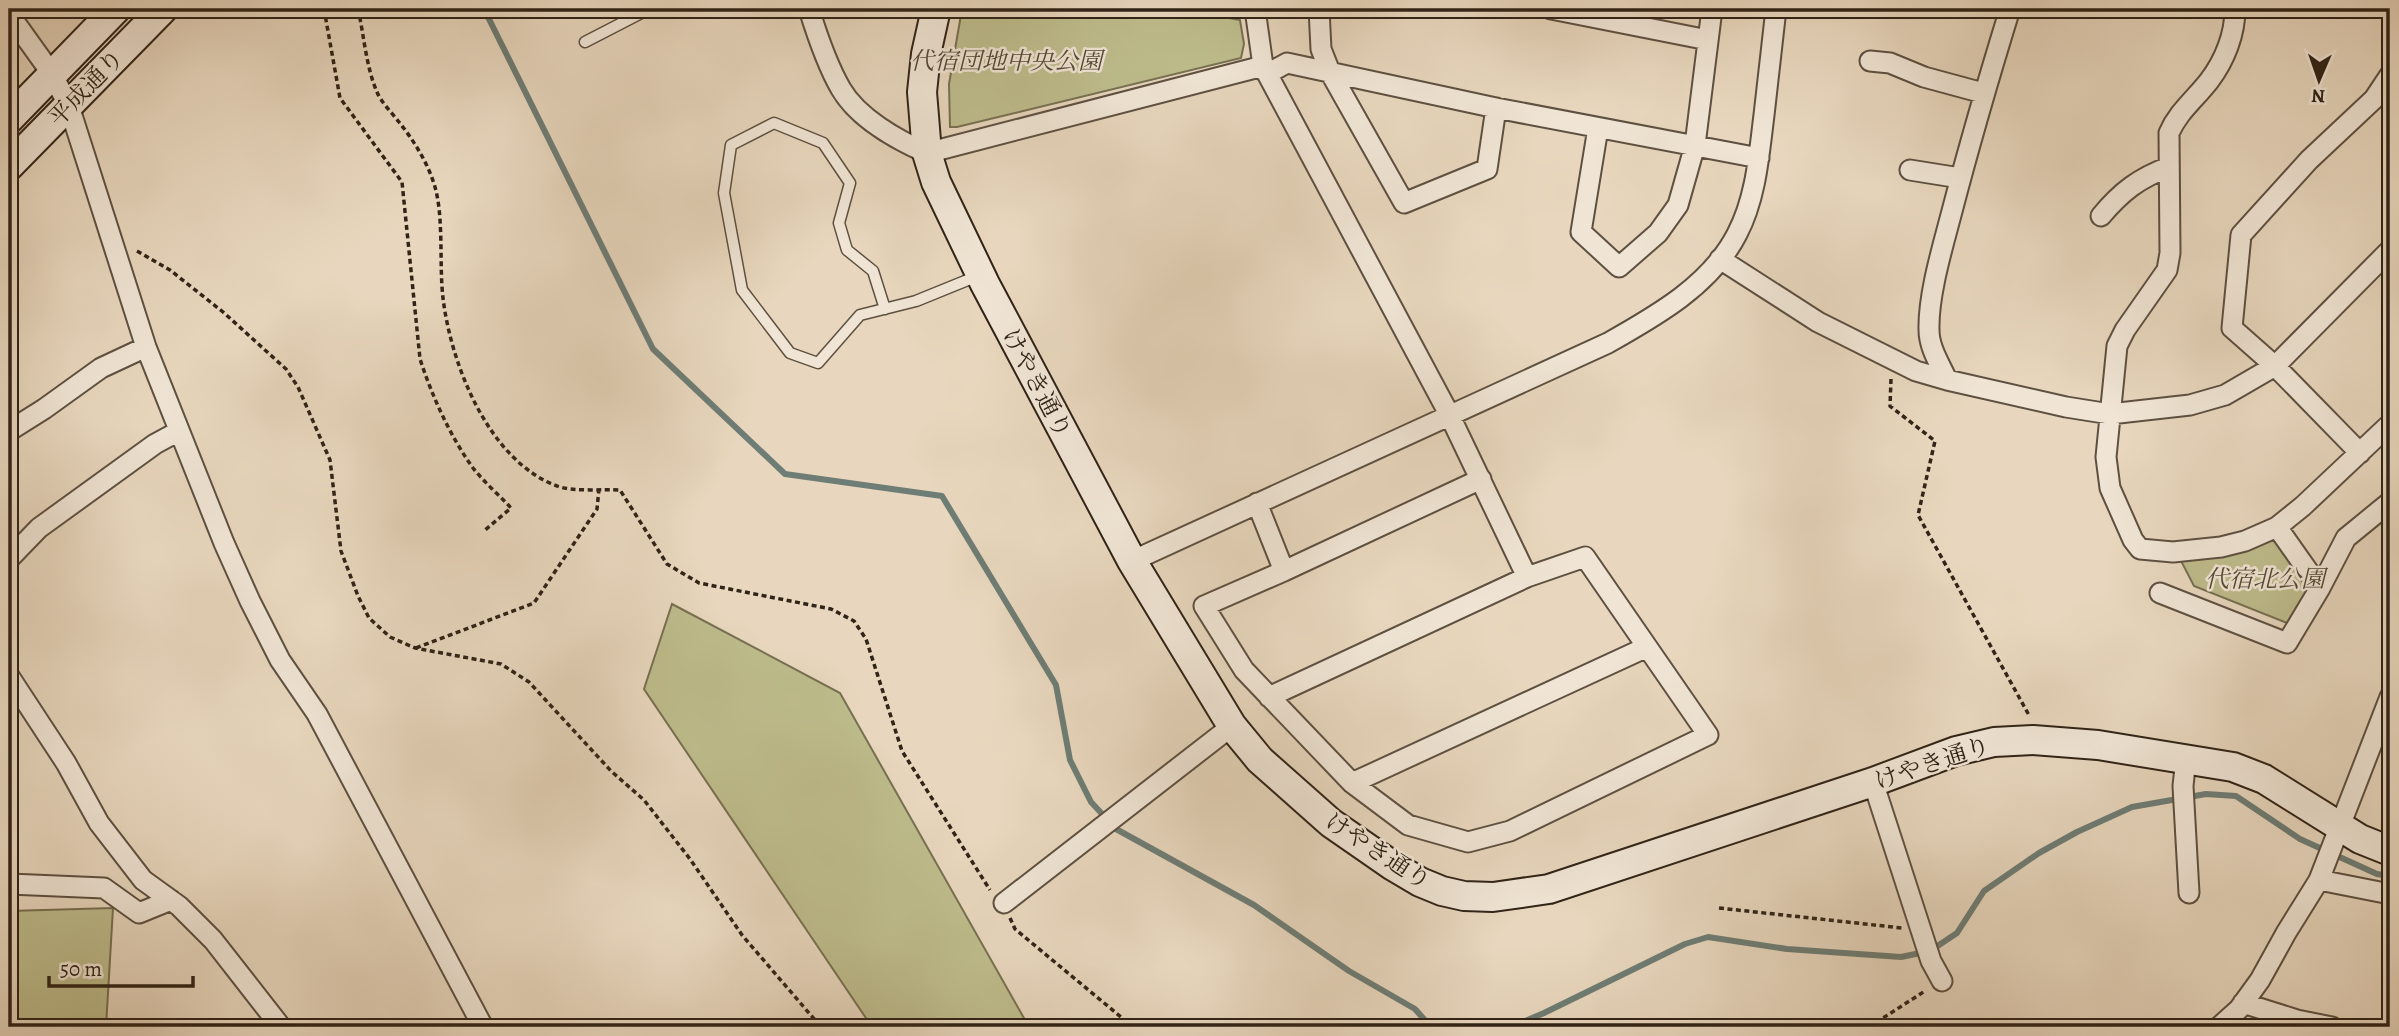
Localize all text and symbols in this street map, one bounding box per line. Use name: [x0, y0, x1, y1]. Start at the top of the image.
street label: 平成通り: [41, 42, 131, 134]
park label: 代宿団地中央公園: [910, 45, 1106, 77]
north arrow: [2284, 46, 2354, 116]
text: N: [2311, 83, 2326, 109]
street label: けやき通り: [995, 323, 1079, 443]
park label: 代宿北公園: [2205, 563, 2329, 595]
street label: けやき通り: [1870, 729, 1994, 797]
street label: けやき通り: [1319, 805, 1437, 897]
scale bar: [49, 945, 192, 989]
text: 50 m: [60, 955, 102, 983]

